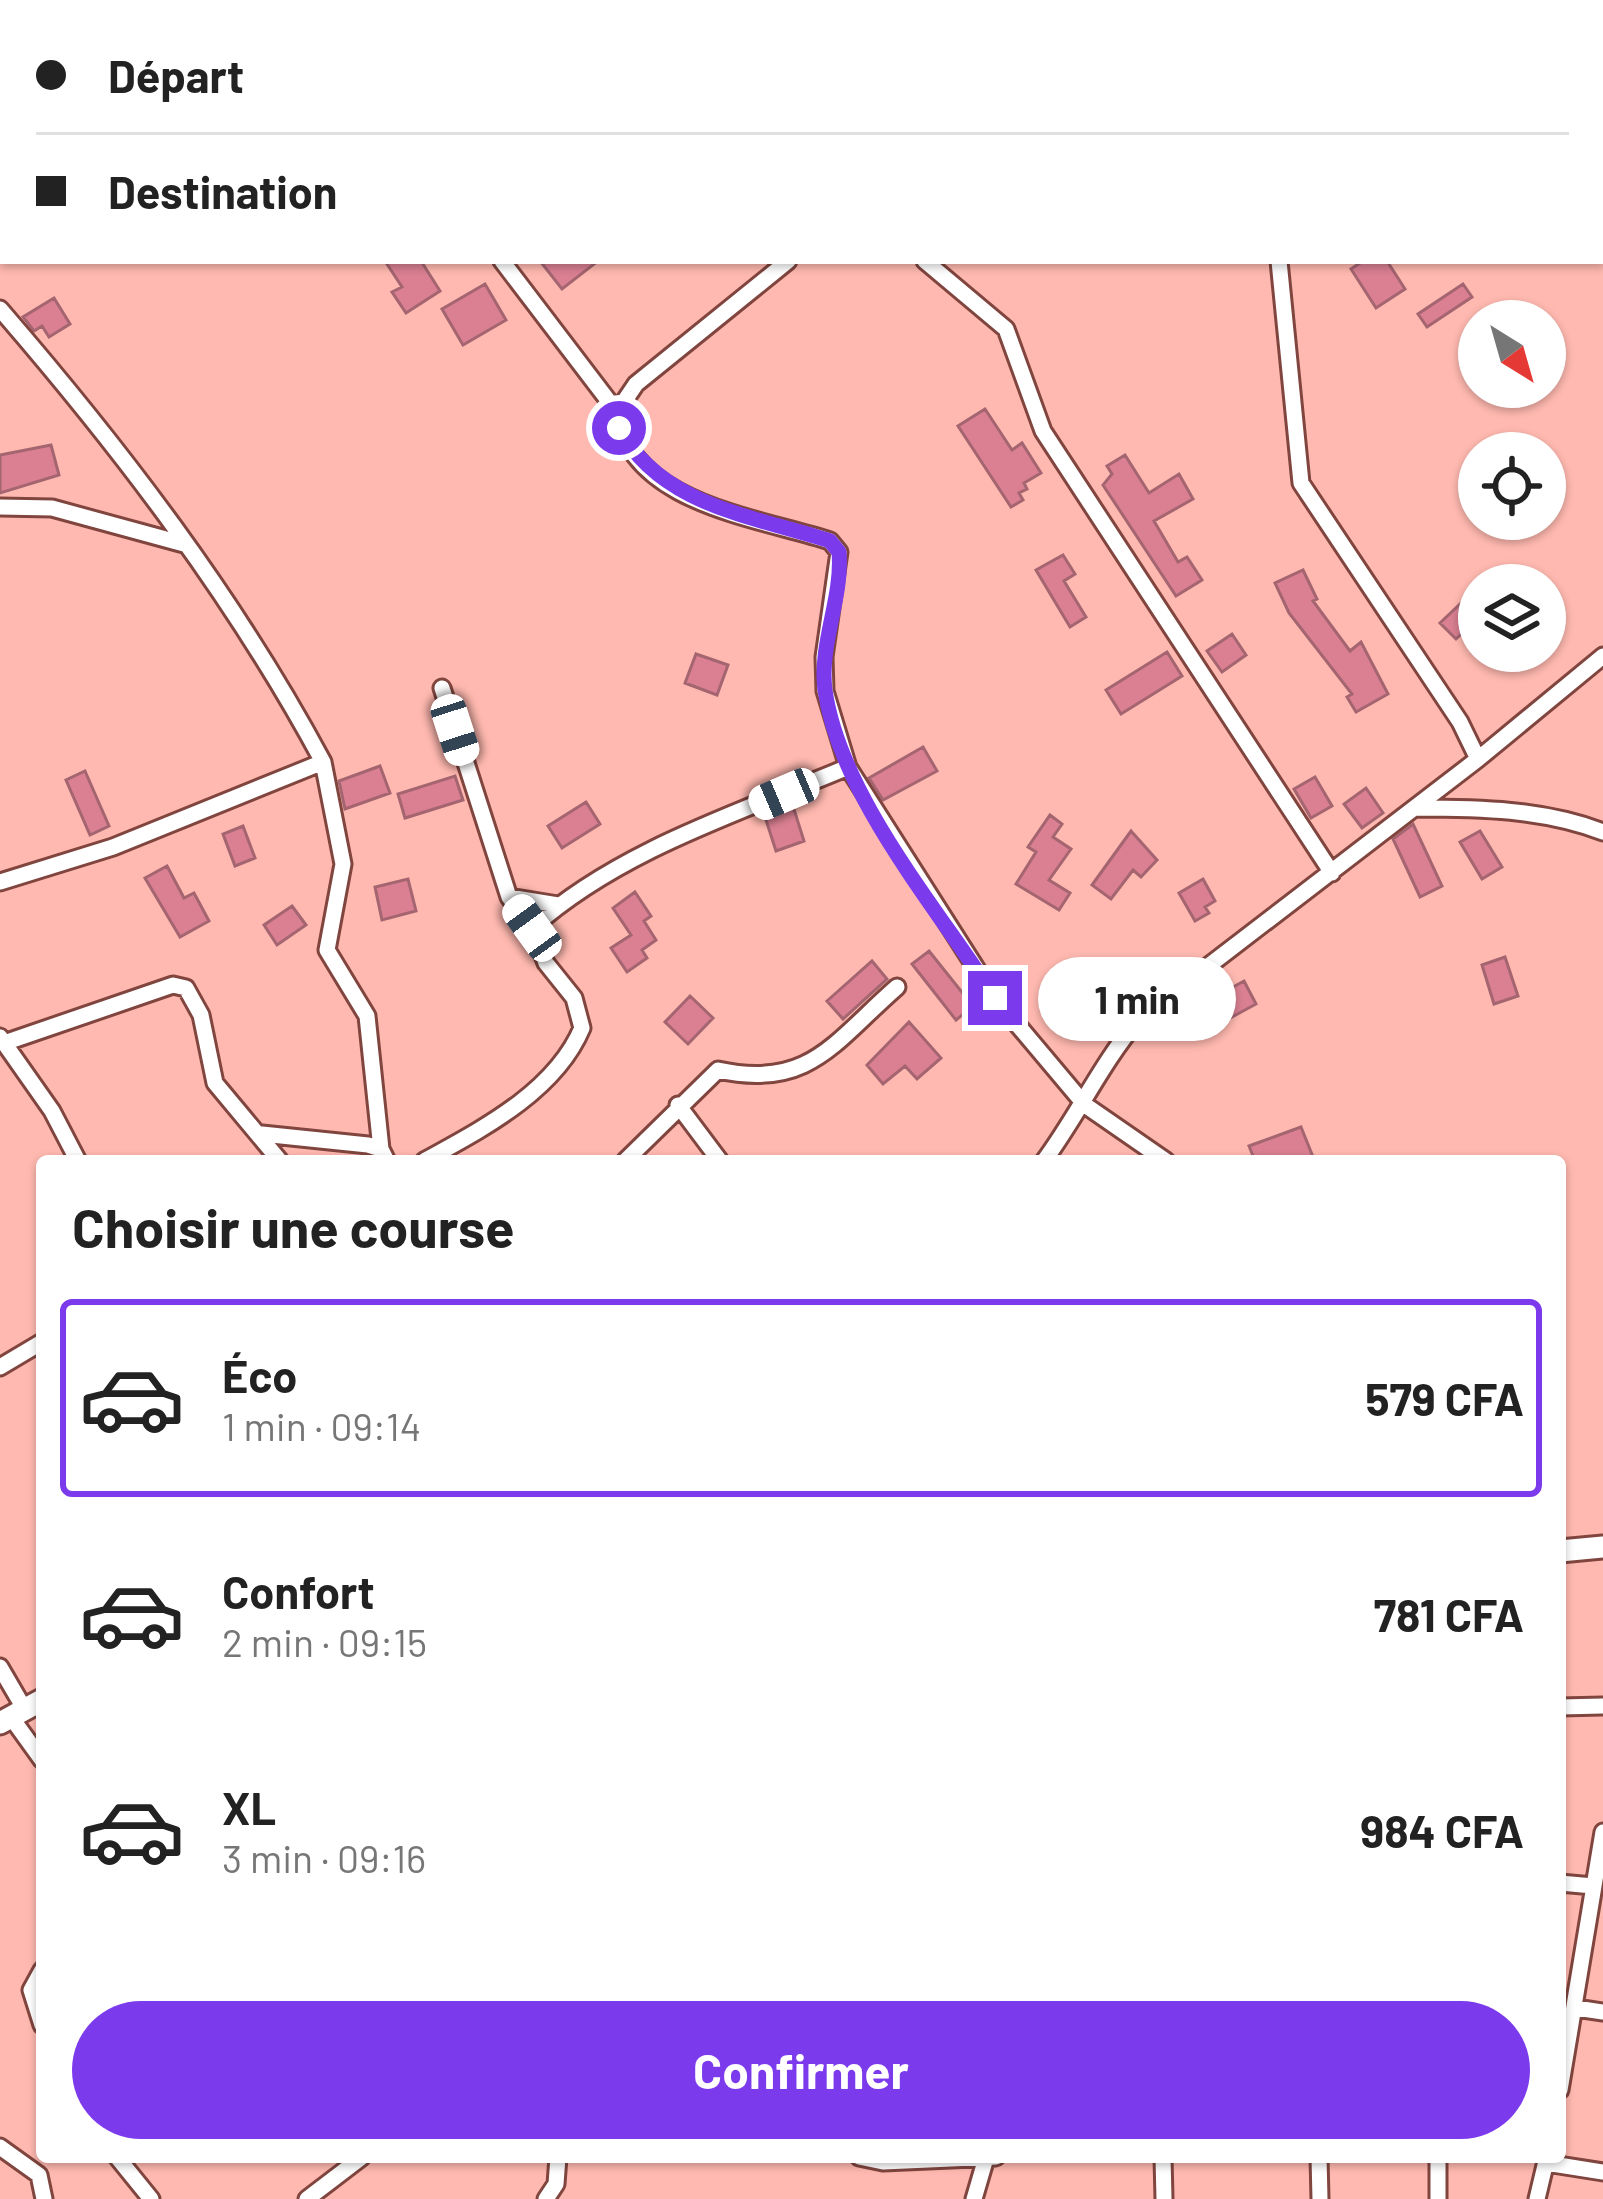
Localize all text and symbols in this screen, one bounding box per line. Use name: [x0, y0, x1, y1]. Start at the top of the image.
text: Départ: [108, 48, 244, 102]
text: Destination: [108, 164, 337, 218]
north arrow: [1458, 300, 1566, 408]
map controls: [1458, 300, 1566, 672]
route start: [592, 401, 646, 455]
button: locate: [1458, 432, 1566, 540]
button: layers: [1458, 564, 1566, 672]
car: [427, 690, 483, 770]
car: [744, 763, 824, 825]
car: [496, 888, 568, 968]
callout: 1 min: [1037, 956, 1235, 1040]
route end: [968, 971, 1022, 1025]
text: 1 min: [1094, 975, 1180, 1022]
text: Choisir une course: [72, 1194, 515, 1259]
icon: car: [78, 1344, 186, 1452]
text: Éco: [222, 1348, 297, 1402]
text: 579 CFA: [1365, 1371, 1524, 1425]
text: 1 min · 09:14: [222, 1402, 421, 1449]
icon: car: [78, 1560, 186, 1668]
text: Confort: [222, 1564, 375, 1618]
text: 781 CFA: [1374, 1587, 1524, 1641]
text: 2 min · 09:15: [222, 1618, 427, 1665]
icon: car: [78, 1776, 186, 1884]
text: XL: [222, 1780, 276, 1834]
text: 984 CFA: [1360, 1803, 1524, 1857]
text: 3 min · 09:16: [222, 1834, 426, 1881]
button: Confirmer: [72, 2001, 1530, 2139]

